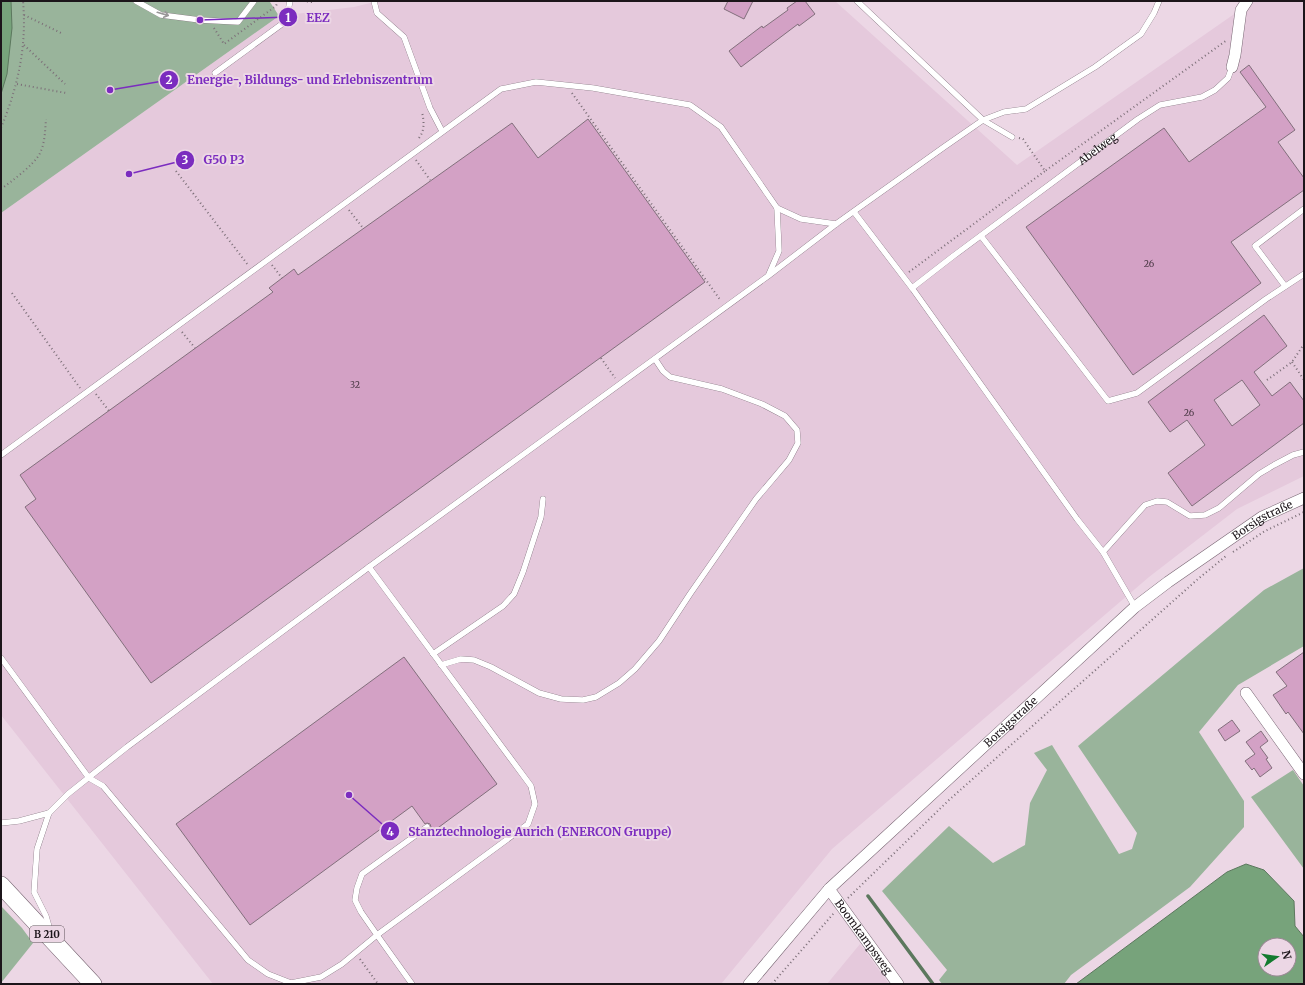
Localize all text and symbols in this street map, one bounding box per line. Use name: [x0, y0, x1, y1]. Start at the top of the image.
callout: EEZ: [278, 5, 338, 29]
text: 1: [285, 10, 291, 25]
text: EEZ: [306, 10, 330, 25]
one-way arrow: [156, 11, 169, 18]
callout: Energie-, Bildungs- und Erlebniszentrum: [159, 68, 441, 92]
text: 2: [165, 72, 173, 87]
text: Energie-, Bildungs- und Erlebniszentrum: [187, 72, 433, 87]
street label: Abelweg: [1075, 130, 1120, 169]
callout: G50 P3: [175, 148, 252, 172]
text: 3: [182, 152, 189, 167]
text: G50 P3: [203, 152, 245, 167]
house number: 26: [1144, 258, 1155, 269]
house number: 32: [350, 379, 360, 390]
house number: 26: [1184, 407, 1195, 418]
street label: Borsigstraße: [1229, 497, 1295, 543]
street label: Borsigstraße: [981, 693, 1040, 750]
callout: Stanztechnologie Aurich (ENERCON Gruppe): [380, 819, 680, 843]
text: 4: [386, 824, 394, 839]
text: Stanztechnologie Aurich (ENERCON Gruppe): [408, 824, 672, 839]
street label: Boomkampsweg: [832, 897, 896, 977]
road number: B 210: [30, 926, 64, 942]
north arrow: [1257, 937, 1297, 977]
text: N: [1279, 949, 1295, 961]

